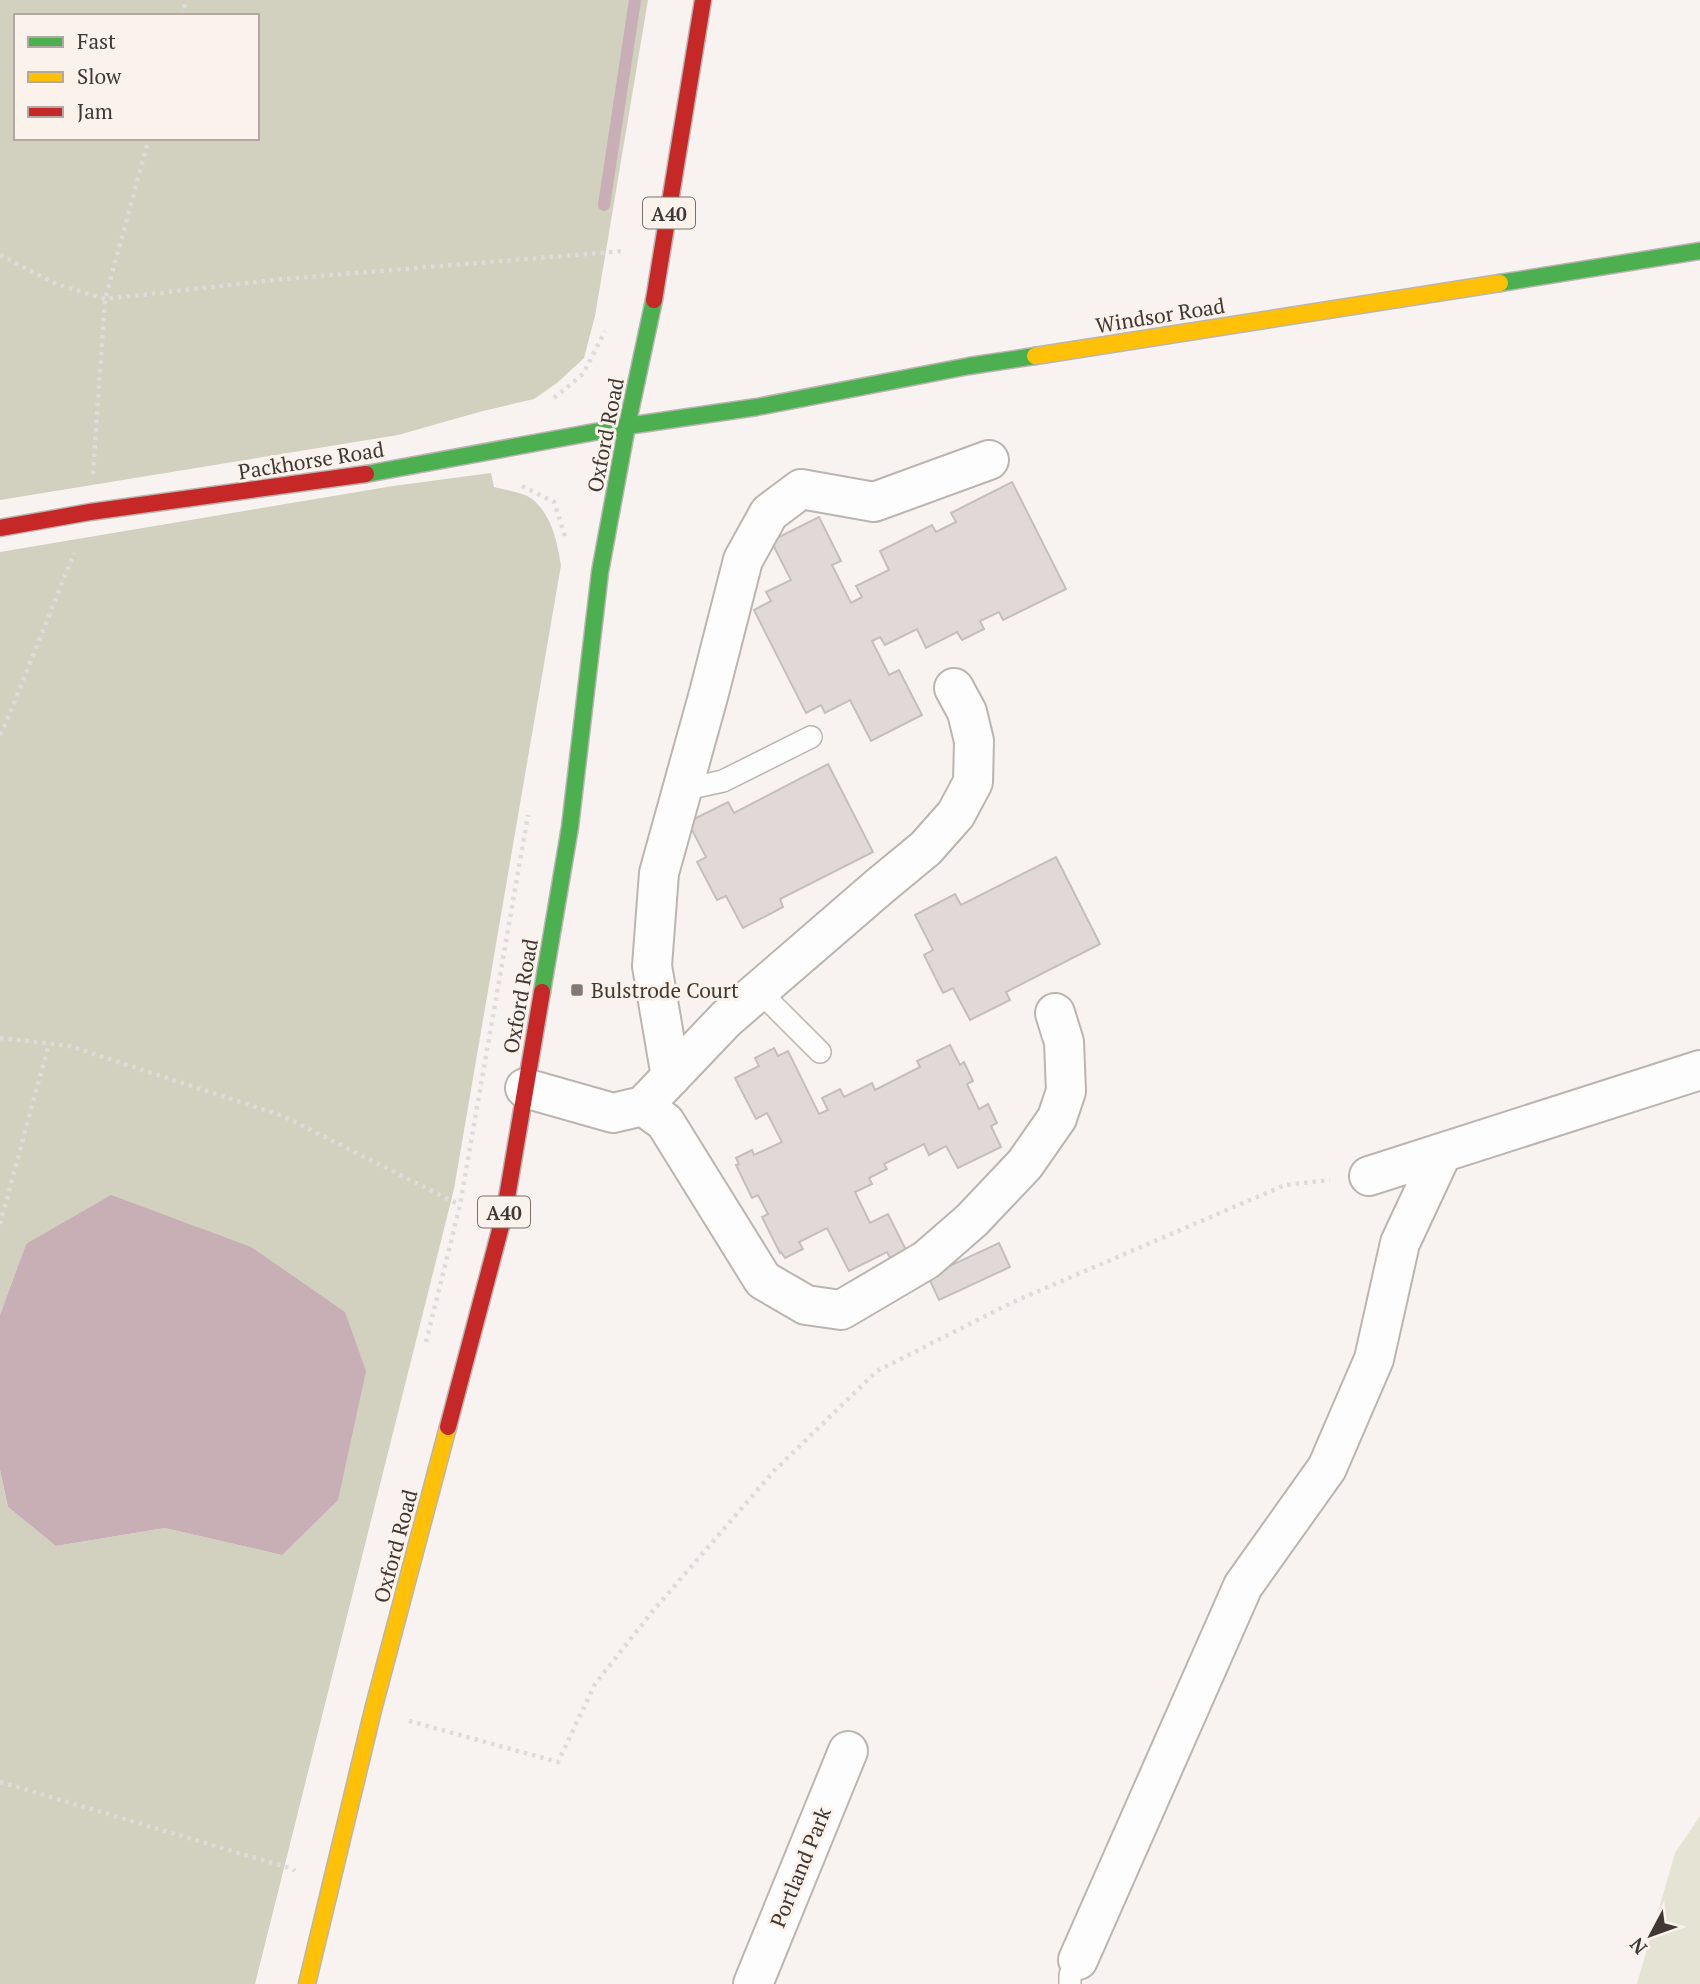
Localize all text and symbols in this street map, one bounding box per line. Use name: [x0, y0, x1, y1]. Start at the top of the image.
legend: [14, 14, 259, 140]
text: Fast: [77, 27, 116, 55]
text: Slow: [77, 62, 122, 90]
text: Jam: [77, 97, 113, 125]
road number: A40: [643, 197, 695, 228]
street label: Windsor Road: [1093, 291, 1227, 339]
street label: Oxford Road: [580, 375, 630, 495]
street label: Packhorse Road: [236, 435, 386, 485]
street label: Oxford Road: [496, 936, 544, 1056]
place label: Bulstrode Court: [591, 976, 739, 1004]
marker: Bulstrode Court: [569, 982, 585, 998]
road number: A40: [478, 1196, 530, 1228]
street label: Oxford Road: [366, 1486, 424, 1606]
street label: Portland Park: [763, 1802, 837, 1931]
north arrow: [1616, 1900, 1686, 1970]
text: N: [1623, 1932, 1652, 1960]

